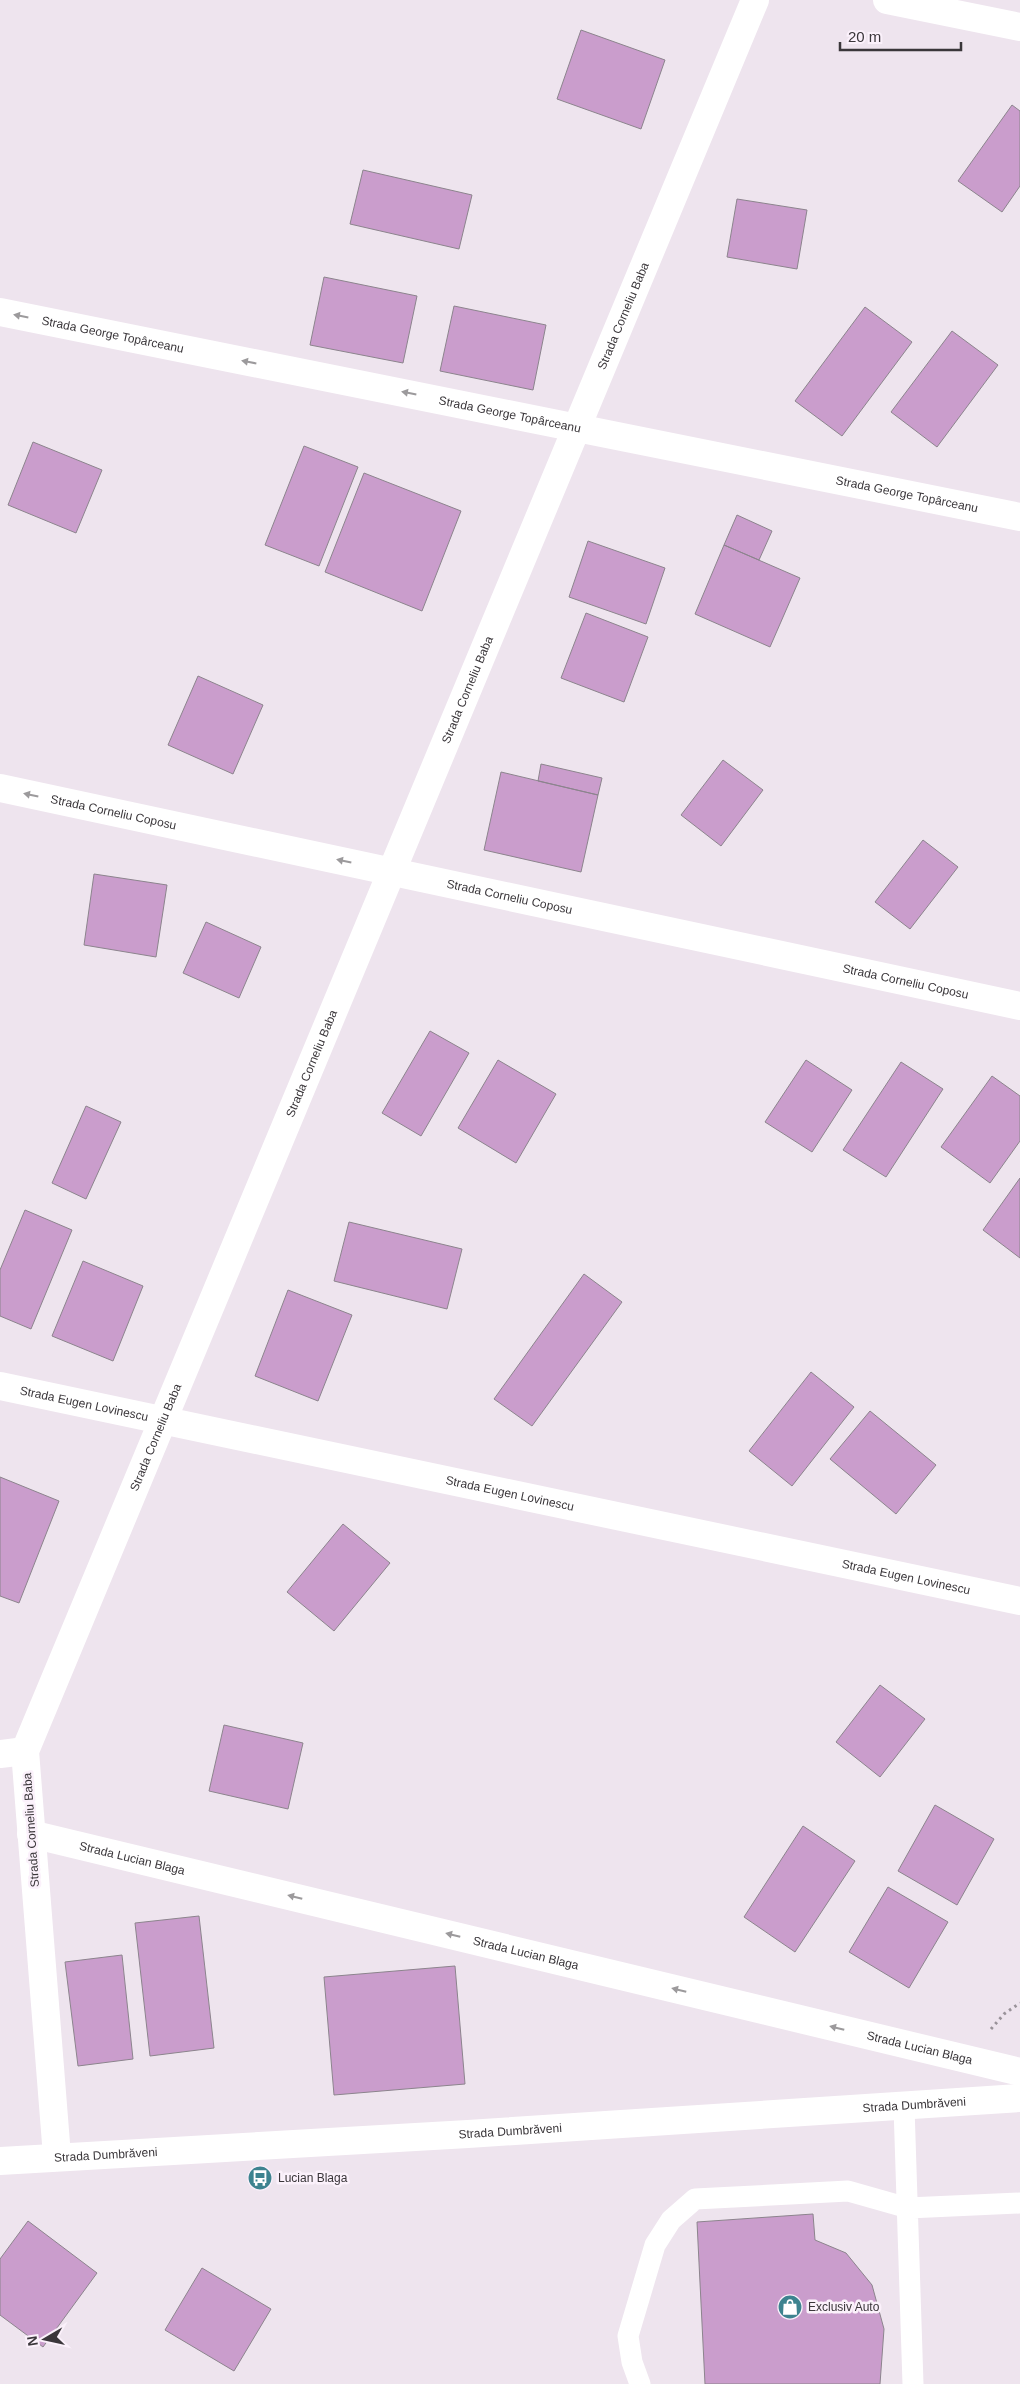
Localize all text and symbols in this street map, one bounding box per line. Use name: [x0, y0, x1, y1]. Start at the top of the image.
scale bar: [840, 20, 961, 52]
text: 20 m: [848, 28, 881, 45]
street label: Strada Corneliu Baba: [595, 260, 652, 372]
one-way arrow: [13, 312, 29, 320]
street label: Strada George Topârceanu: [40, 314, 185, 356]
one-way arrow: [241, 357, 257, 365]
one-way arrow: [400, 389, 416, 397]
street label: Strada George Topârceanu: [437, 393, 582, 436]
street label: Strada George Topârceanu: [835, 473, 979, 515]
street label: Strada Corneliu Baba: [439, 634, 496, 746]
one-way arrow: [23, 791, 38, 799]
street label: Strada Corneliu Coposu: [49, 792, 178, 832]
one-way arrow: [335, 856, 351, 864]
street label: Strada Corneliu Coposu: [445, 877, 574, 917]
street label: Strada Corneliu Coposu: [841, 961, 970, 1002]
street label: Strada Corneliu Baba: [283, 1008, 340, 1119]
street label: Strada Corneliu Baba: [127, 1381, 184, 1493]
street label: Strada Eugen Lovinescu: [19, 1383, 150, 1424]
street label: Strada Eugen Lovinescu: [444, 1473, 575, 1514]
street label: Strada Eugen Lovinescu: [841, 1557, 972, 1597]
street label: Strada Corneliu Baba: [20, 1772, 42, 1888]
street label: Strada Lucian Blaga: [78, 1839, 187, 1878]
one-way arrow: [287, 1893, 302, 1901]
one-way arrow: [445, 1931, 460, 1939]
street label: Strada Lucian Blaga: [472, 1934, 580, 1973]
one-way arrow: [671, 1986, 686, 1994]
one-way arrow: [829, 2024, 844, 2032]
street label: Strada Lucian Blaga: [865, 2028, 974, 2067]
street label: Strada Dumbrăveni: [862, 2095, 966, 2115]
street label: Strada Dumbrăveni: [458, 2121, 562, 2142]
street label: Strada Dumbrăveni: [54, 2145, 158, 2165]
bus stop icon: Lucian Blaga: [247, 2165, 273, 2191]
place label: Lucian Blaga: [278, 2171, 348, 2185]
shop icon: Exclusiv Auto: [777, 2294, 803, 2320]
place label: Exclusiv Auto: [808, 2300, 880, 2314]
north arrow: [20, 2314, 70, 2364]
text: N: [23, 2335, 41, 2347]

